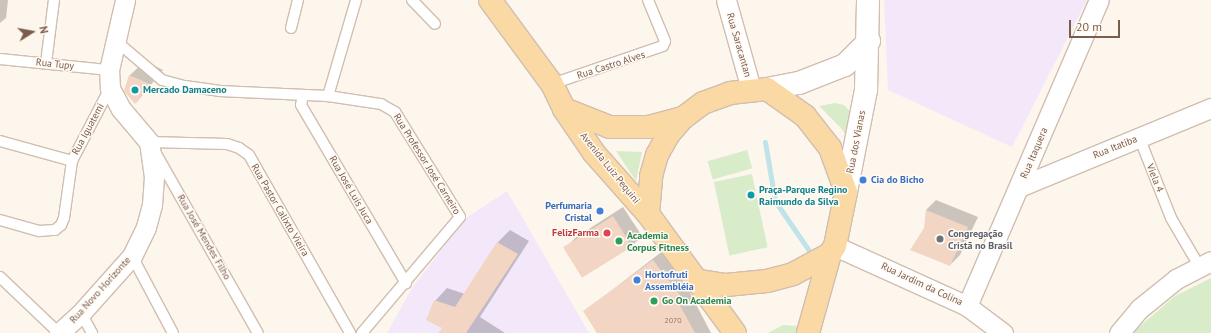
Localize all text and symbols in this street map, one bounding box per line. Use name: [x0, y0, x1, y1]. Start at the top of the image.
street label: Rua Saracantan: [724, 11, 754, 79]
north arrow: [12, 12, 52, 52]
scale bar: [1071, 12, 1122, 38]
text: 20 m: [1076, 19, 1102, 34]
text: N: [36, 25, 51, 35]
street label: Rua Castro Alves: [575, 48, 647, 82]
street label: Rua Tupy: [35, 56, 75, 72]
place label: Mercado Damaceno: [143, 84, 227, 96]
marker: Mercado Damaceno: [130, 85, 140, 95]
street label: Rua Iguatemi: [69, 101, 107, 157]
street label: Rua dos Vianas: [844, 109, 868, 175]
street label: Rua Professor José Carneiro: [391, 111, 463, 217]
street label: Rua Itaquera: [1018, 126, 1050, 180]
street label: Avenida Luiz Pequini: [578, 130, 642, 206]
street label: Rua Itatiba: [1091, 133, 1139, 161]
street label: Rua José Luis Juca: [327, 154, 375, 226]
street label: Rua Pastor Calixto Vieira: [249, 162, 311, 258]
street label: Viela 4: [1144, 162, 1166, 194]
place label: Cia do Bicho: [871, 174, 924, 186]
marker: Cia do Bicho: [858, 175, 868, 185]
place label: Praça-Parque Regino Raimundo da Silva: [759, 183, 847, 206]
marker: Praça-Parque Regino Raimundo da Silva: [746, 190, 756, 200]
street label: Rua José Mendes Filho: [175, 192, 233, 282]
place label: Perfumaria Cristal: [545, 199, 592, 222]
marker: Perfumaria Cristal: [595, 206, 605, 216]
place label: FelizFarma: [552, 227, 599, 239]
place label: Congregação Cristã no Brasil: [948, 227, 1012, 250]
marker: FelizFarma: [602, 228, 612, 238]
place label: Academia Corpus Fitness: [627, 229, 689, 252]
marker: Congregação Cristã no Brasil: [935, 234, 945, 244]
marker: Academia Corpus Fitness: [614, 236, 624, 246]
street label: Rua Novo Horizonte: [67, 254, 133, 326]
street label: Rua Jardim da Colina: [879, 260, 965, 308]
place label: Hortofruti Assembléia: [645, 268, 694, 292]
marker: Hortofruti Assembléia: [632, 275, 642, 285]
place label: Go On Academia: [662, 295, 732, 307]
marker: Go On Academia: [649, 296, 659, 306]
house number: 2070: [664, 316, 682, 326]

